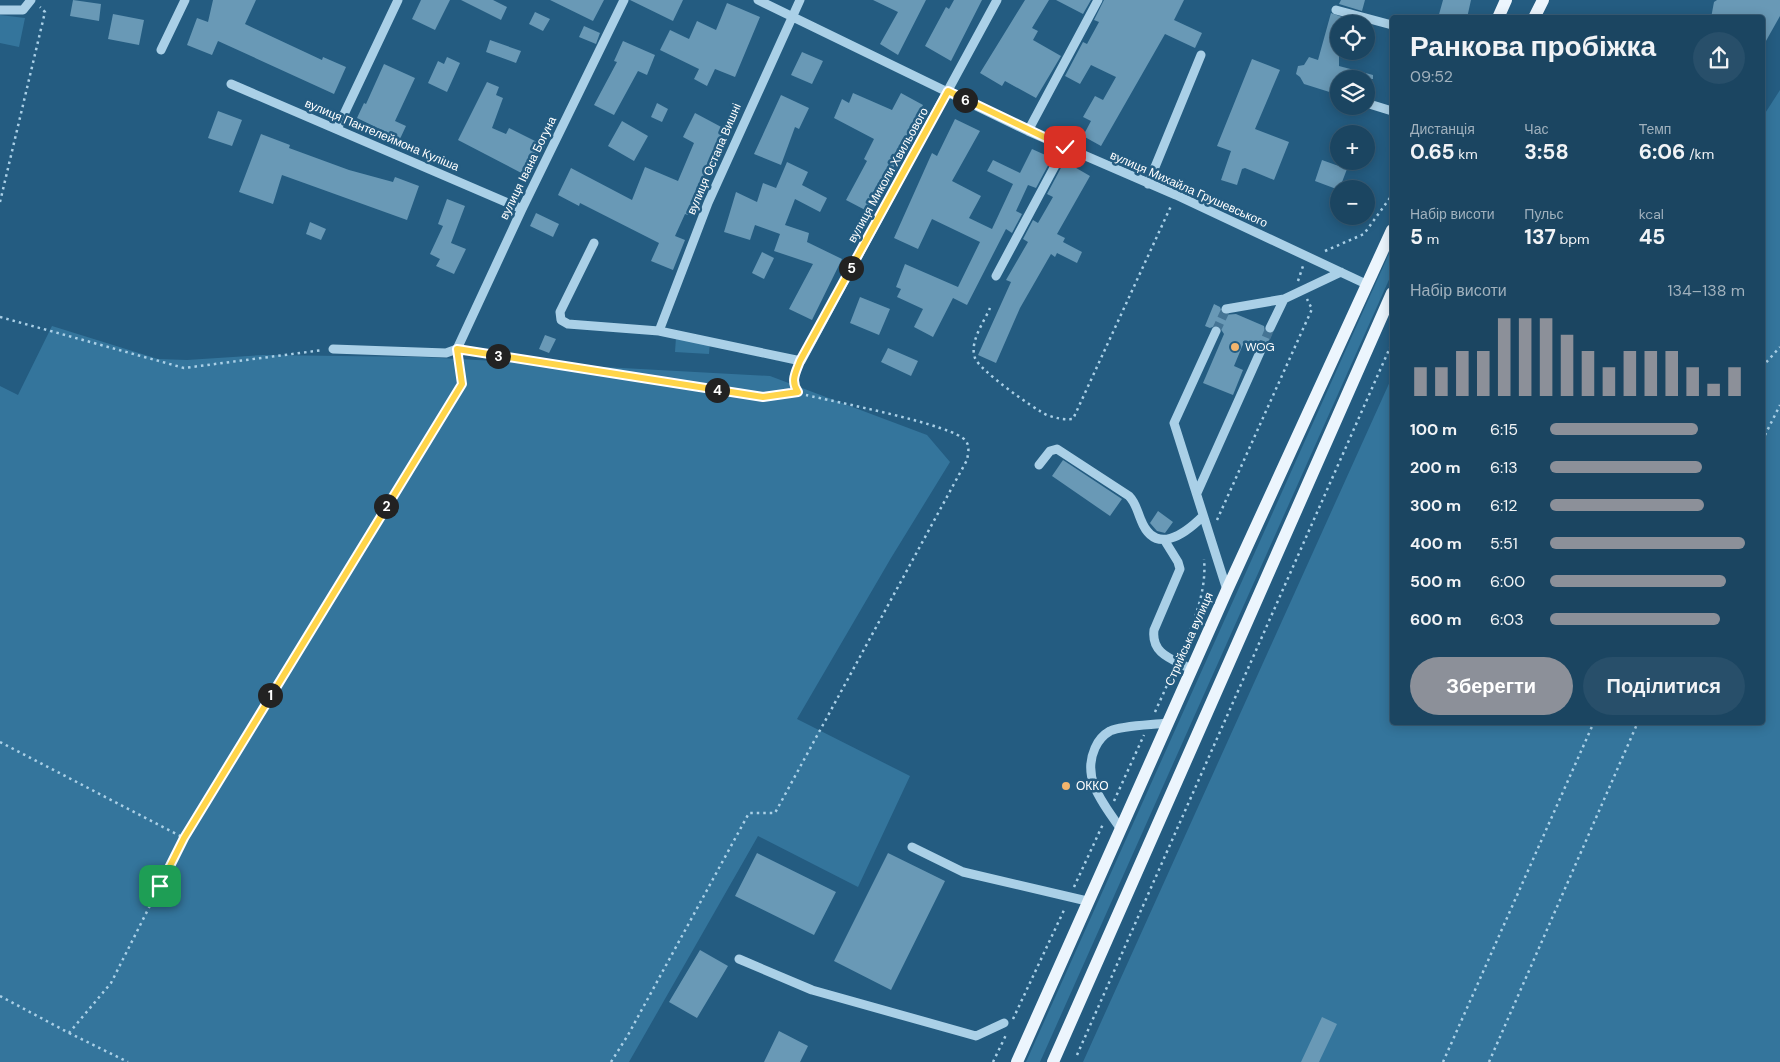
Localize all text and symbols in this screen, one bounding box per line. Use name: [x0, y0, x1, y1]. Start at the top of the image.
map controls: [1330, 15, 1375, 225]
button: locate: [1330, 15, 1375, 60]
text: Ранкова пробіжка: [1410, 28, 1656, 65]
button: share: [1693, 32, 1745, 84]
text: 09:52: [1410, 66, 1453, 87]
button: layers: [1330, 70, 1375, 115]
pin: 6: [952, 88, 978, 112]
text: 6: [961, 91, 970, 109]
street label: вулиця Пантелеймона Куліша: [302, 95, 462, 175]
street label: вулиця Остапа Вишні: [683, 101, 745, 217]
street label: вулиця Миколи Хвильового: [844, 104, 932, 245]
street label: вулиця Івана Богуна: [496, 113, 560, 222]
text: Дистанція: [1410, 120, 1475, 138]
text: Час: [1524, 120, 1548, 138]
text: Темп: [1639, 120, 1671, 138]
button: +: [1330, 125, 1375, 170]
pin: [1044, 126, 1086, 168]
icon: check: [1051, 133, 1079, 161]
text: 0.65: [1410, 138, 1455, 166]
text: 3:58: [1524, 138, 1569, 166]
text: 6:06: [1639, 138, 1685, 166]
text: km: [1455, 145, 1478, 163]
text: /km: [1685, 145, 1714, 163]
street label: вулиця Михайла Грушевського: [1108, 147, 1271, 231]
button: −: [1330, 180, 1375, 225]
text: Набір висоти: [1410, 205, 1495, 223]
text: Пульс: [1524, 205, 1564, 223]
text: kcal: [1639, 205, 1664, 223]
text: 5: [1410, 223, 1423, 251]
text: 137: [1524, 223, 1556, 251]
text: 45: [1639, 223, 1665, 251]
text: m: [1423, 230, 1439, 248]
text: bpm: [1556, 230, 1590, 248]
pin: 5: [838, 256, 864, 280]
text: 5: [847, 259, 856, 277]
text: Набір висоти: [1410, 280, 1507, 301]
text: 134–138 m: [1667, 280, 1745, 301]
place label: WOG: [1245, 339, 1275, 355]
marker: WOG: [1229, 341, 1241, 353]
pin: 3: [486, 344, 510, 368]
text: 3: [494, 347, 503, 365]
pin: 4: [704, 378, 730, 402]
text: 4: [713, 381, 722, 399]
text: 100 m: [1410, 419, 1457, 440]
text: 6:15: [1490, 419, 1518, 440]
text: 200 m: [1410, 457, 1461, 478]
text: 6:13: [1490, 457, 1518, 478]
pin: 2: [374, 494, 398, 518]
text: 300 m: [1410, 495, 1461, 516]
text: 6:12: [1490, 495, 1518, 516]
text: 2: [382, 497, 391, 515]
text: 400 m: [1410, 533, 1462, 554]
text: 5:51: [1490, 533, 1518, 554]
text: 500 m: [1410, 571, 1461, 592]
text: 6:00: [1490, 571, 1525, 592]
street label: Стрийська вулиця: [1161, 590, 1217, 688]
text: 600 m: [1410, 609, 1462, 630]
text: 6:03: [1490, 609, 1524, 630]
button: Зберегти: [1410, 657, 1573, 715]
button: Поділитися: [1583, 657, 1745, 715]
pin: 1: [258, 682, 282, 708]
text: 1: [268, 686, 273, 704]
place label: ОККО: [1076, 778, 1109, 794]
marker: ОККО: [1060, 780, 1072, 792]
pin: [139, 865, 181, 907]
icon: arrive: [146, 872, 174, 900]

